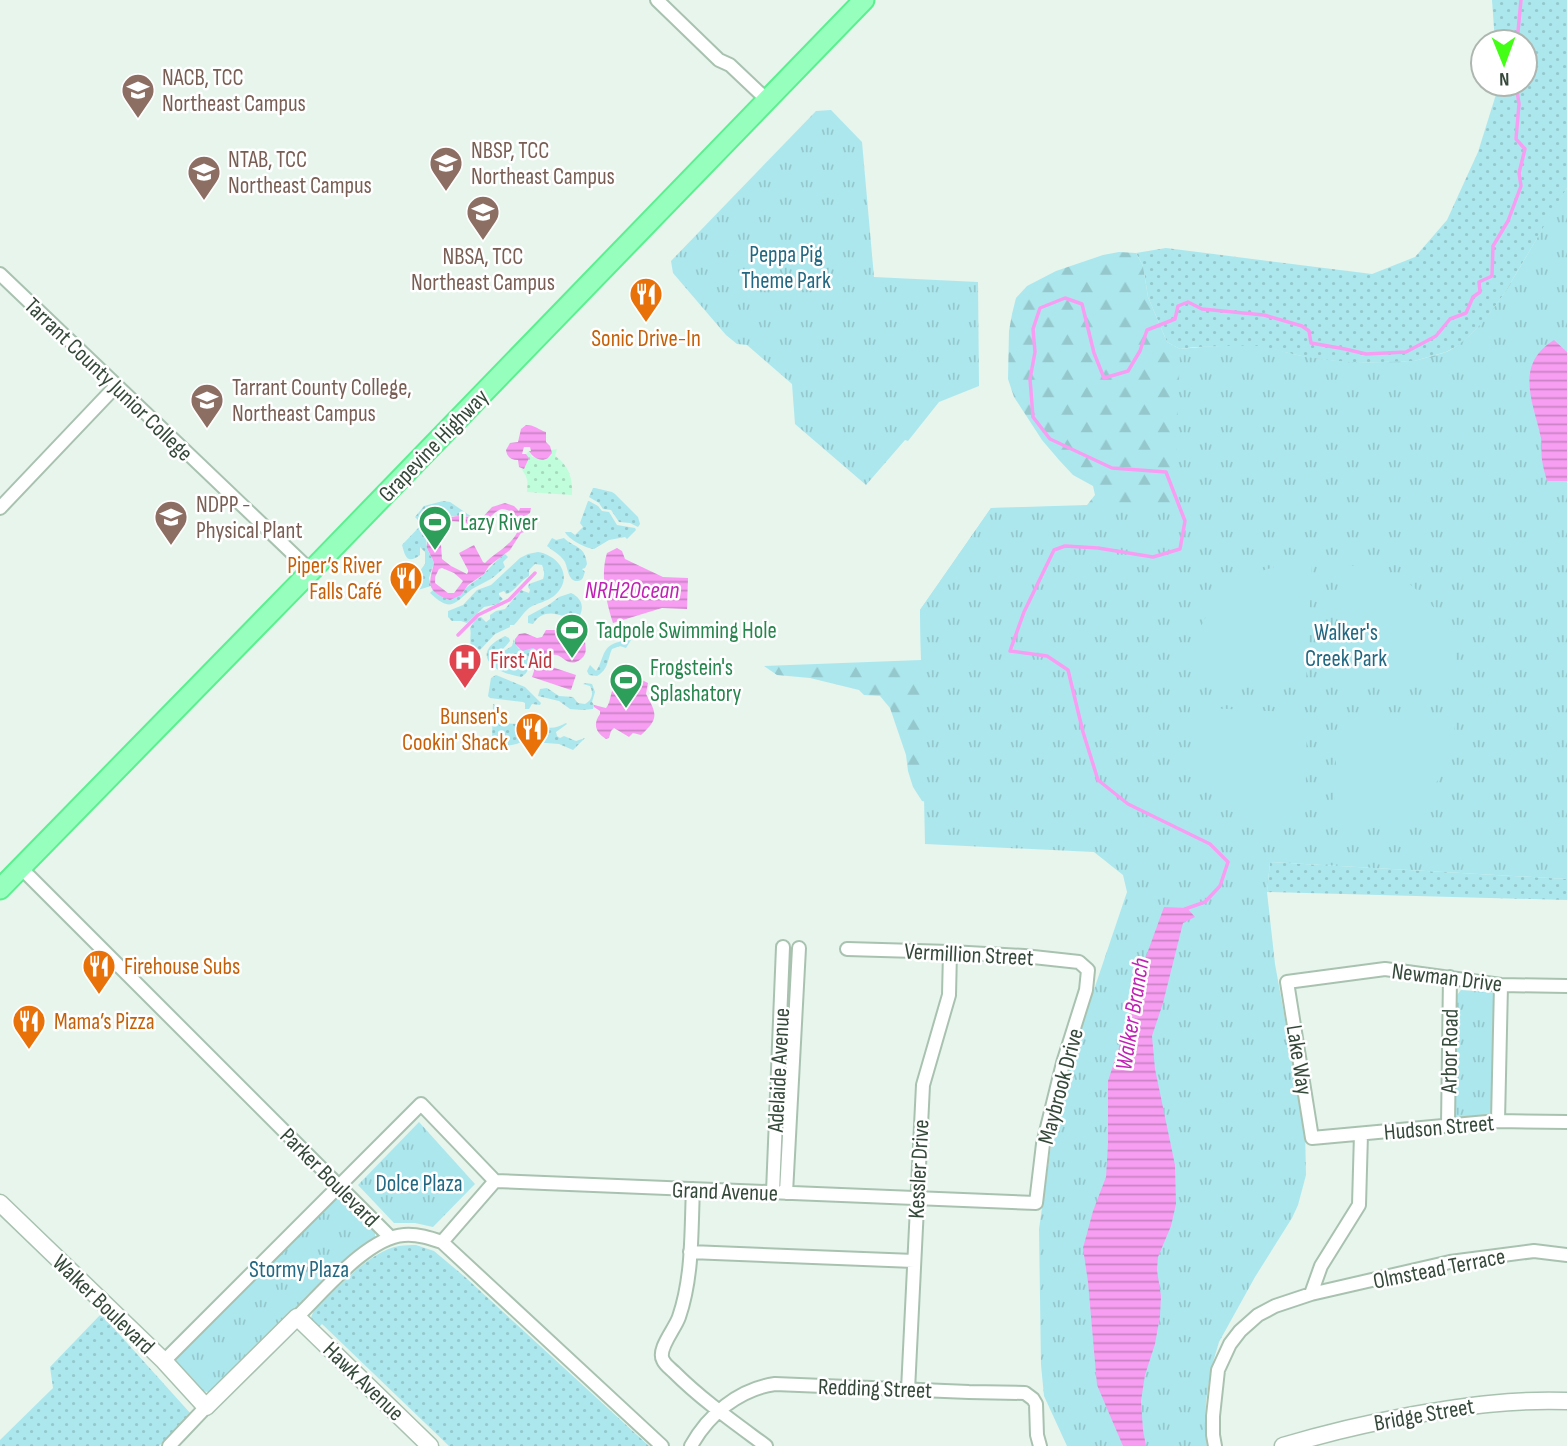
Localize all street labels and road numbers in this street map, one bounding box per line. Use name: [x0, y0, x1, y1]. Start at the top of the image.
street label: Tarrant County Junior College: [18, 292, 198, 467]
street label: Grapevine Highway: [373, 383, 495, 508]
street label: Vermillion Street: [904, 938, 1034, 972]
street label: Newman Drive: [1390, 957, 1504, 999]
street label: Adelaide Avenue: [762, 1007, 796, 1134]
street label: Arbor Road: [1435, 1008, 1465, 1095]
street label: Lake Way: [1280, 1023, 1318, 1097]
street label: Maybrook Drive: [1032, 1025, 1090, 1147]
street label: Hudson Street: [1383, 1109, 1495, 1147]
street label: Kessler Drive: [902, 1119, 936, 1219]
street label: Parker Boulevard: [274, 1122, 385, 1233]
street label: Grand Avenue: [672, 1176, 778, 1208]
street label: Olmstead Terrace: [1371, 1242, 1508, 1296]
street label: Walker Boulevard: [46, 1249, 160, 1360]
street label: Hawk Avenue: [317, 1336, 410, 1427]
street label: Redding Street: [817, 1373, 933, 1405]
street label: Bridge Street: [1372, 1392, 1476, 1438]

